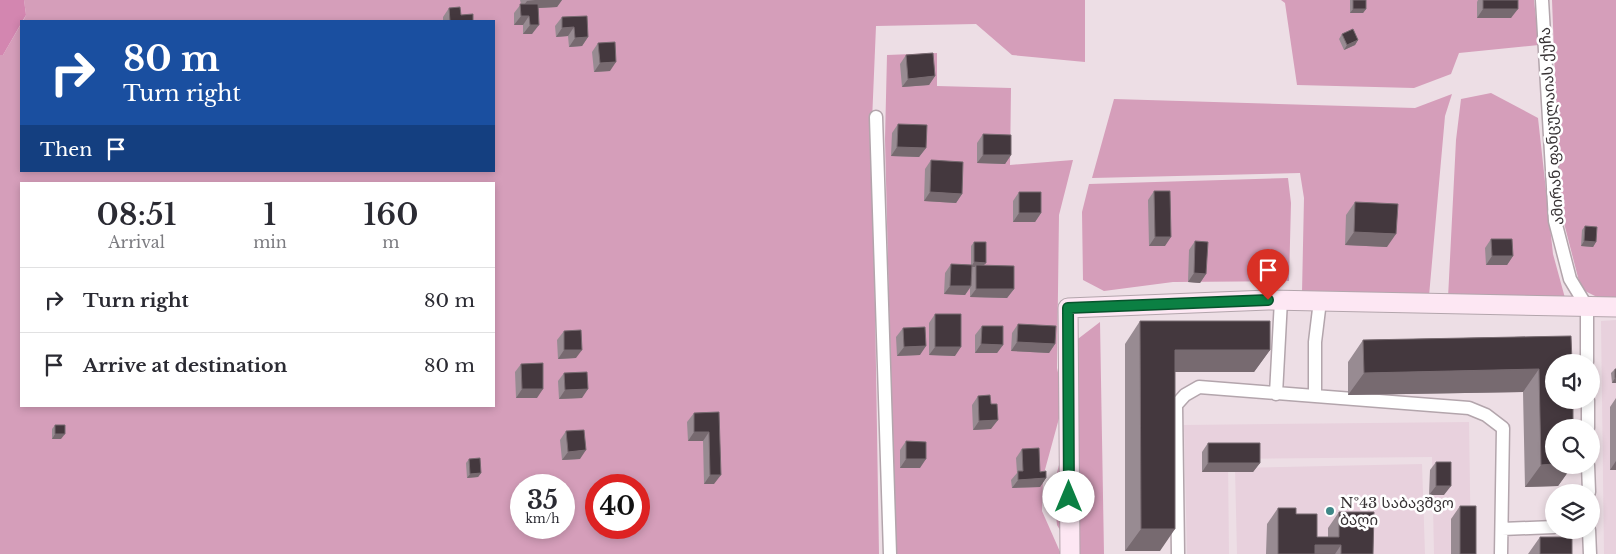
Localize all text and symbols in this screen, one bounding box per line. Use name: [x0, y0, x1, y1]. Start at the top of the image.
street label: ამირან ფანცულაიას ქუჩა: [1535, 26, 1567, 226]
text: 80 m: [123, 37, 220, 80]
icon: right: [40, 40, 105, 105]
text: Turn right: [123, 80, 241, 107]
icon: arrive: [102, 135, 130, 163]
text: Then: [40, 138, 92, 161]
text: 08:51: [96, 196, 177, 233]
text: 1: [263, 196, 277, 233]
text: 160: [363, 196, 419, 233]
text: Arrival: [108, 232, 165, 252]
text: min: [253, 232, 287, 252]
text: m: [382, 232, 399, 252]
pin: [1247, 249, 1289, 300]
icon: arrive: [1254, 256, 1282, 284]
icon: right: [40, 286, 68, 314]
text: Turn right: [83, 289, 189, 312]
text: 80 m: [424, 289, 475, 312]
icon: arrive: [40, 351, 68, 379]
text: Arrive at destination: [83, 354, 287, 377]
text: 80 m: [424, 354, 475, 377]
map controls: [1545, 354, 1600, 539]
button: sound: [1545, 354, 1600, 409]
button: search: [1545, 419, 1600, 474]
position arrow: [1042, 470, 1094, 522]
speed limit sign: 40: [585, 474, 650, 539]
button: layers: [1545, 484, 1600, 539]
text: 35: [527, 485, 558, 516]
place label: №43 საბავშვო ბაღი: [1340, 493, 1454, 529]
marker: №43 საბავშვო ბაღი: [1324, 505, 1336, 517]
text: km/h: [525, 511, 560, 526]

